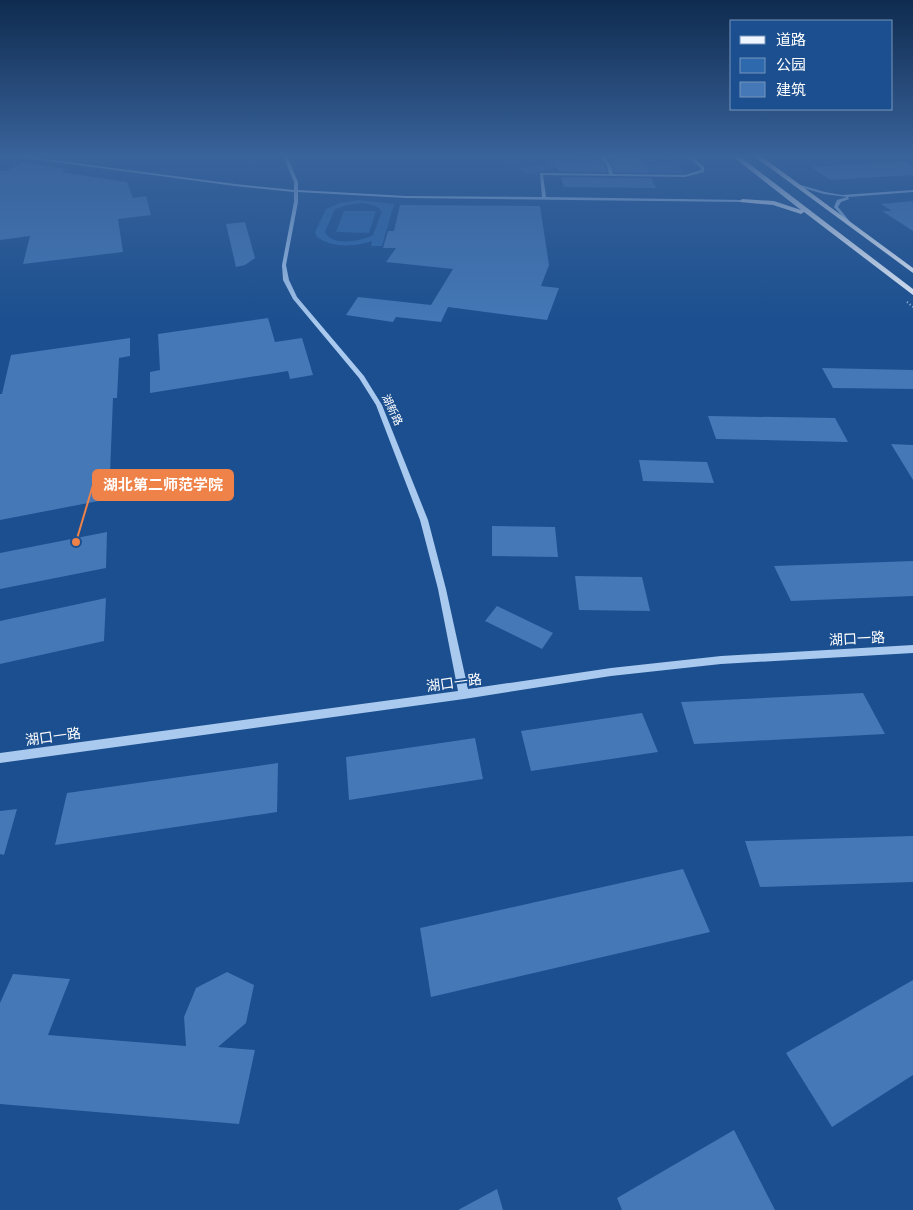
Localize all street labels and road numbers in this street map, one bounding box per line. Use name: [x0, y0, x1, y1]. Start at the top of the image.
street label: 湖新路: [379, 392, 405, 428]
street label: 湖口一路: [829, 629, 885, 649]
street label: 湖口一路: [425, 671, 483, 695]
street label: 湖口一路: [24, 725, 82, 749]

